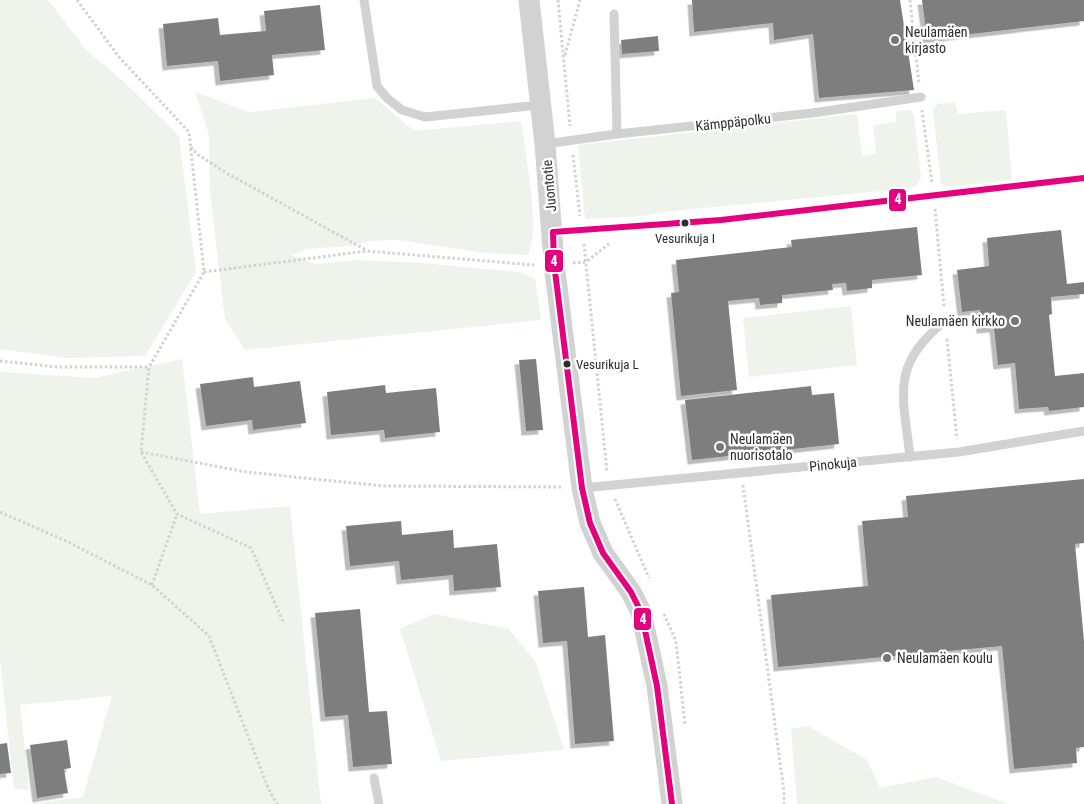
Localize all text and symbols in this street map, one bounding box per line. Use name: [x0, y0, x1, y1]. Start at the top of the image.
place label: Neulamäen kirjasto: [905, 24, 968, 56]
marker: Neulamäen kirjasto: [889, 34, 901, 46]
street label: Kämppäpolku: [695, 110, 771, 134]
street label: Juontotie: [539, 159, 559, 213]
line badge: 4: [888, 188, 907, 212]
text: 4: [894, 191, 902, 207]
marker: Vesurikuja I: [680, 218, 690, 228]
place label: Vesurikuja I: [655, 231, 715, 246]
line badge: 4: [544, 249, 564, 273]
text: 4: [550, 253, 558, 269]
place label: Neulamäen kirkko: [906, 313, 1005, 329]
marker: Neulamäen kirkko: [1009, 315, 1021, 327]
place label: Vesurikuja L: [576, 357, 639, 372]
marker: Vesurikuja L: [562, 359, 572, 369]
place label: Neulamäen nuorisotalo: [730, 431, 793, 463]
marker: Neulamäen nuorisotalo: [714, 441, 726, 453]
street label: Pinokuja: [808, 454, 858, 474]
line badge: 4: [633, 607, 652, 631]
text: 4: [639, 611, 647, 627]
place label: Neulamäen koulu: [897, 650, 993, 666]
marker: Neulamäen koulu: [881, 652, 893, 664]

